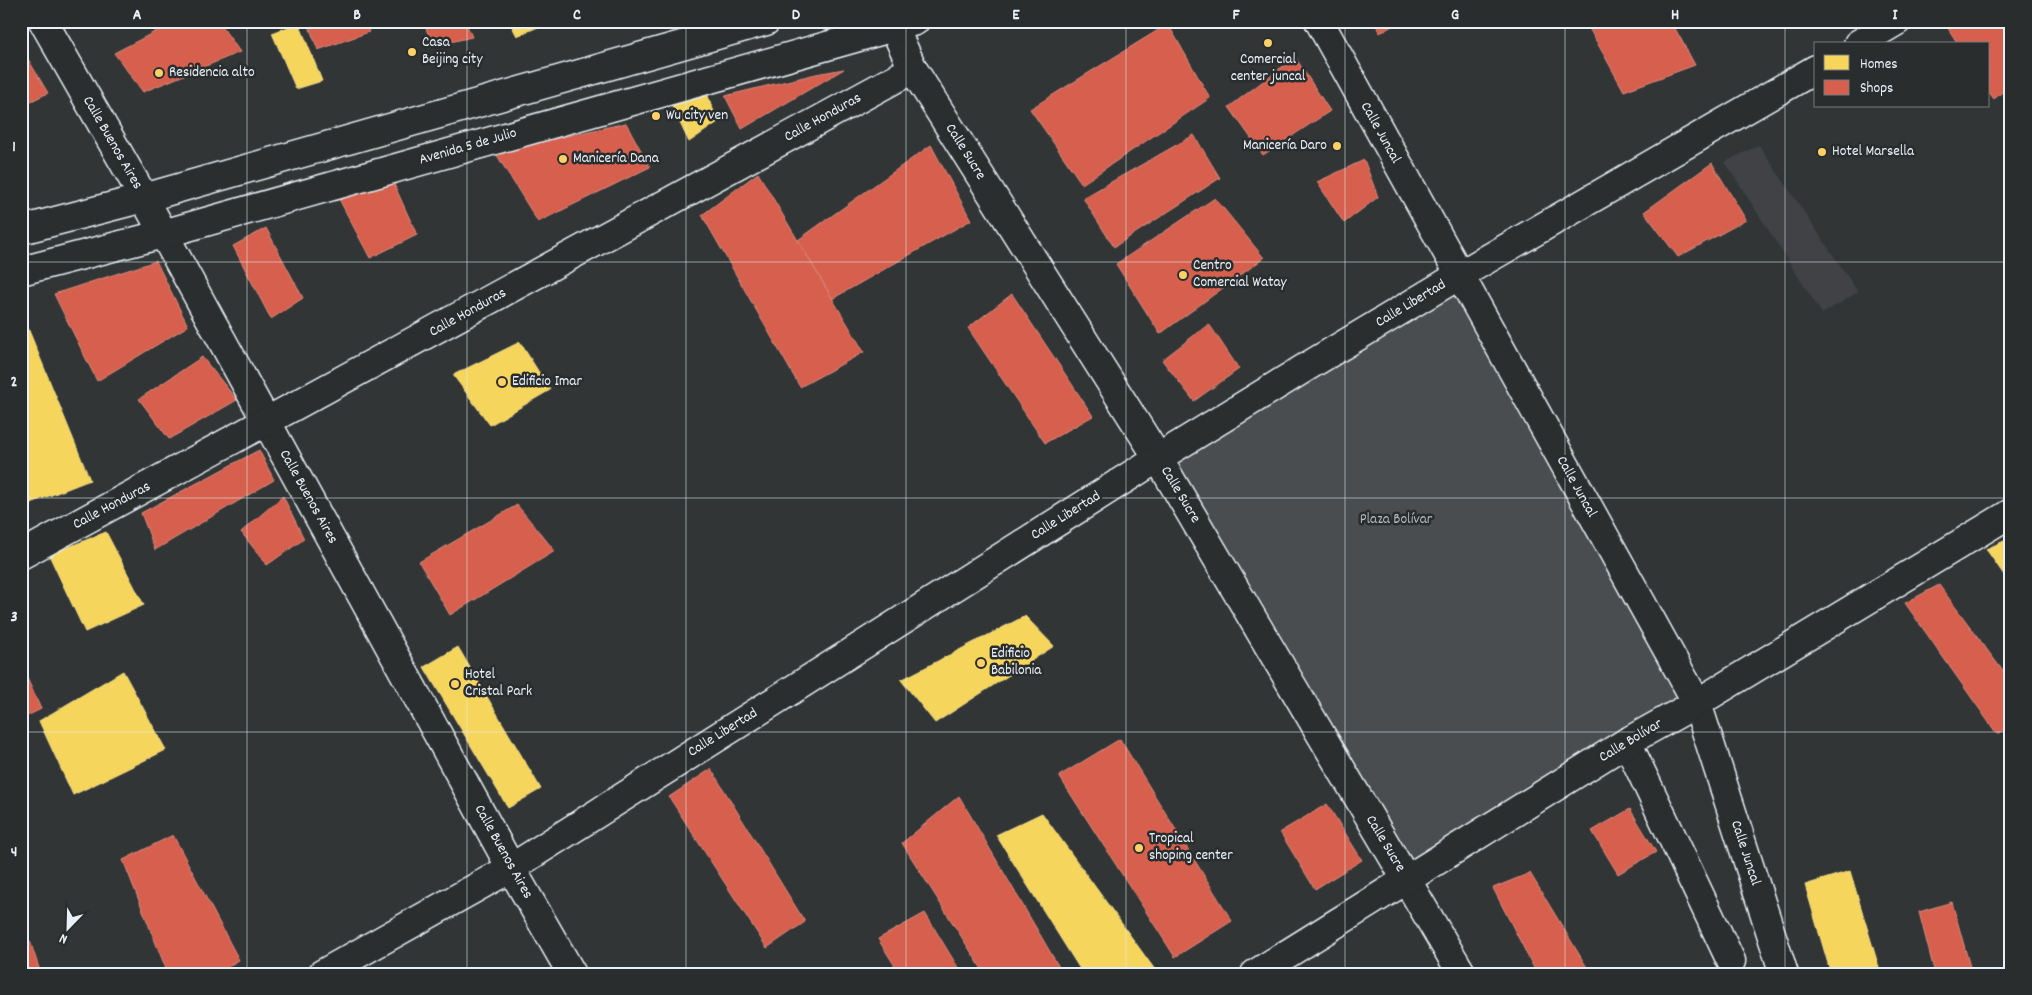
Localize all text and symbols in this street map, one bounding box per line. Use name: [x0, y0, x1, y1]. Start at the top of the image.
text: A: [133, 4, 142, 27]
text: B: [353, 4, 361, 27]
text: C: [573, 4, 581, 27]
text: D: [792, 4, 801, 27]
text: E: [1012, 4, 1020, 27]
text: F: [1232, 4, 1240, 27]
text: G: [1451, 4, 1459, 27]
text: H: [1671, 4, 1679, 27]
text: I: [1893, 4, 1899, 27]
place label: Casa Beijing city: [422, 32, 483, 71]
marker: Comercial center juncal: [1262, 37, 1274, 49]
legend: [1814, 42, 1990, 108]
marker: Casa Beijing city: [406, 46, 418, 58]
place label: Comercial center juncal: [1231, 49, 1306, 88]
text: Homes: [1860, 54, 1898, 76]
place label: Residencia alto: [169, 62, 255, 84]
marker: Residencia alto: [153, 67, 165, 79]
text: Shops: [1860, 78, 1893, 100]
street label: Calle Honduras: [780, 88, 866, 148]
street label: Calle Buenos Aires: [76, 92, 148, 194]
street label: Calle Juncal: [1354, 98, 1406, 168]
place label: Wu city ven: [666, 105, 728, 127]
marker: Wu city ven: [650, 110, 662, 122]
street label: Calle Sucre: [939, 119, 991, 185]
street label: Avenida 5 de Julio: [417, 122, 520, 171]
place label: Manicería Daro: [1243, 135, 1327, 157]
text: 1: [12, 136, 16, 159]
marker: Manicería Daro: [1331, 140, 1343, 152]
place label: Hotel Marsella: [1832, 141, 1915, 163]
marker: Hotel Marsella: [1816, 146, 1828, 158]
place label: Manicería Dana: [573, 148, 660, 170]
marker: Manicería Dana: [557, 153, 569, 165]
place label: Centro Comercial Watay: [1193, 255, 1288, 294]
marker: Centro Comercial Watay: [1177, 269, 1189, 281]
street label: Calle Libertad: [1372, 274, 1450, 334]
street label: Calle Honduras: [425, 283, 511, 343]
text: 2: [11, 371, 18, 394]
place label: Edificio Imar: [512, 371, 582, 393]
marker: Edificio Imar: [496, 376, 508, 388]
street label: Calle Buenos Aires: [273, 446, 343, 548]
street label: Calle Juncal: [1550, 452, 1602, 522]
street label: Calle Sucre: [1154, 462, 1206, 528]
street label: Calle Honduras: [69, 476, 155, 536]
street label: Calle Libertad: [1027, 486, 1105, 546]
park label: Plaza Bolívar: [1360, 509, 1433, 531]
text: 3: [10, 606, 18, 629]
place label: Edificio Babilonia: [991, 643, 1042, 682]
marker: Edificio Babilonia: [975, 657, 987, 669]
place label: Hotel Cristal Park: [465, 664, 532, 703]
marker: Hotel Cristal Park: [449, 678, 461, 690]
street label: Calle Libertad: [684, 703, 762, 763]
street label: Calle Bolívar: [1595, 713, 1667, 769]
street label: Calle Buenos Aires: [468, 801, 538, 903]
street label: Calle Sucre: [1359, 811, 1411, 877]
street label: Calle Juncal: [1724, 818, 1766, 889]
place label: Tropical shoping center: [1149, 828, 1233, 867]
text: 4: [11, 841, 17, 864]
marker: Tropical shoping center: [1133, 842, 1145, 854]
north arrow: [42, 902, 92, 952]
text: N: [57, 928, 71, 949]

